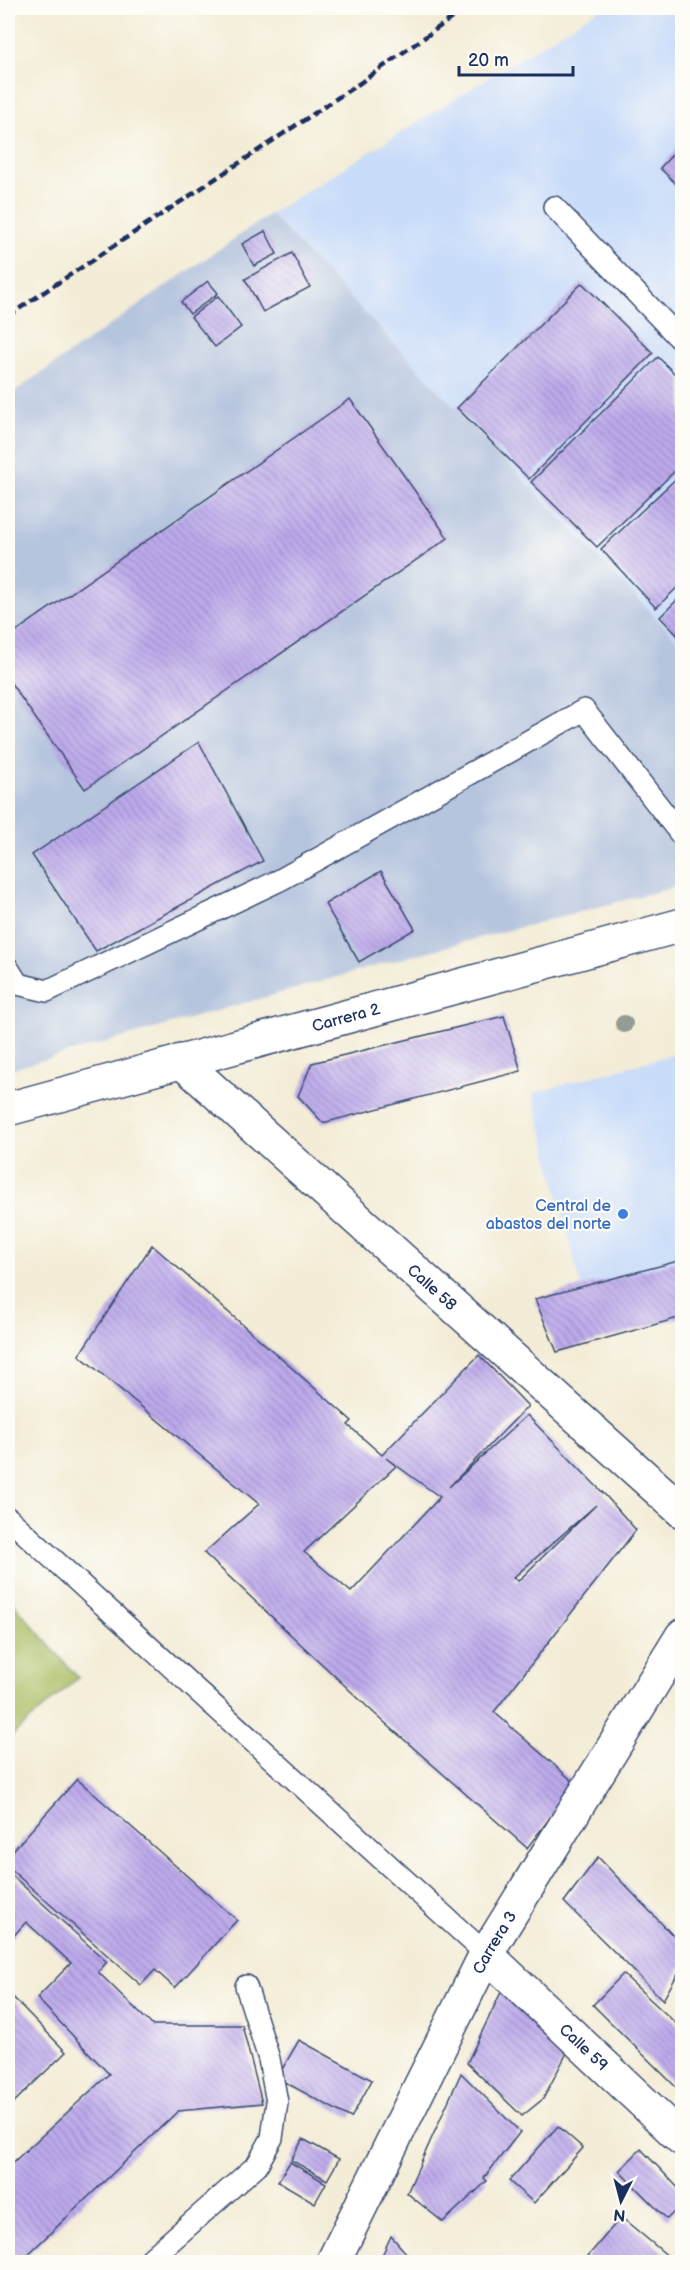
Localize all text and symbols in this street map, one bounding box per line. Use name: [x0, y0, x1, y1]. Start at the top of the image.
scale bar: [459, 39, 573, 77]
text: 20 m: [468, 50, 509, 71]
street label: Carrera 2: [310, 1000, 383, 1037]
place label: Central de abastos del norte: [486, 1197, 612, 1234]
marker: Central de abastos del norte: [616, 1207, 630, 1221]
street label: Calle 58: [403, 1261, 460, 1315]
street label: Carrera 3: [470, 1908, 521, 1978]
street label: Calle 59: [555, 2020, 611, 2075]
north arrow: [591, 2171, 651, 2231]
text: N: [613, 2204, 627, 2225]

